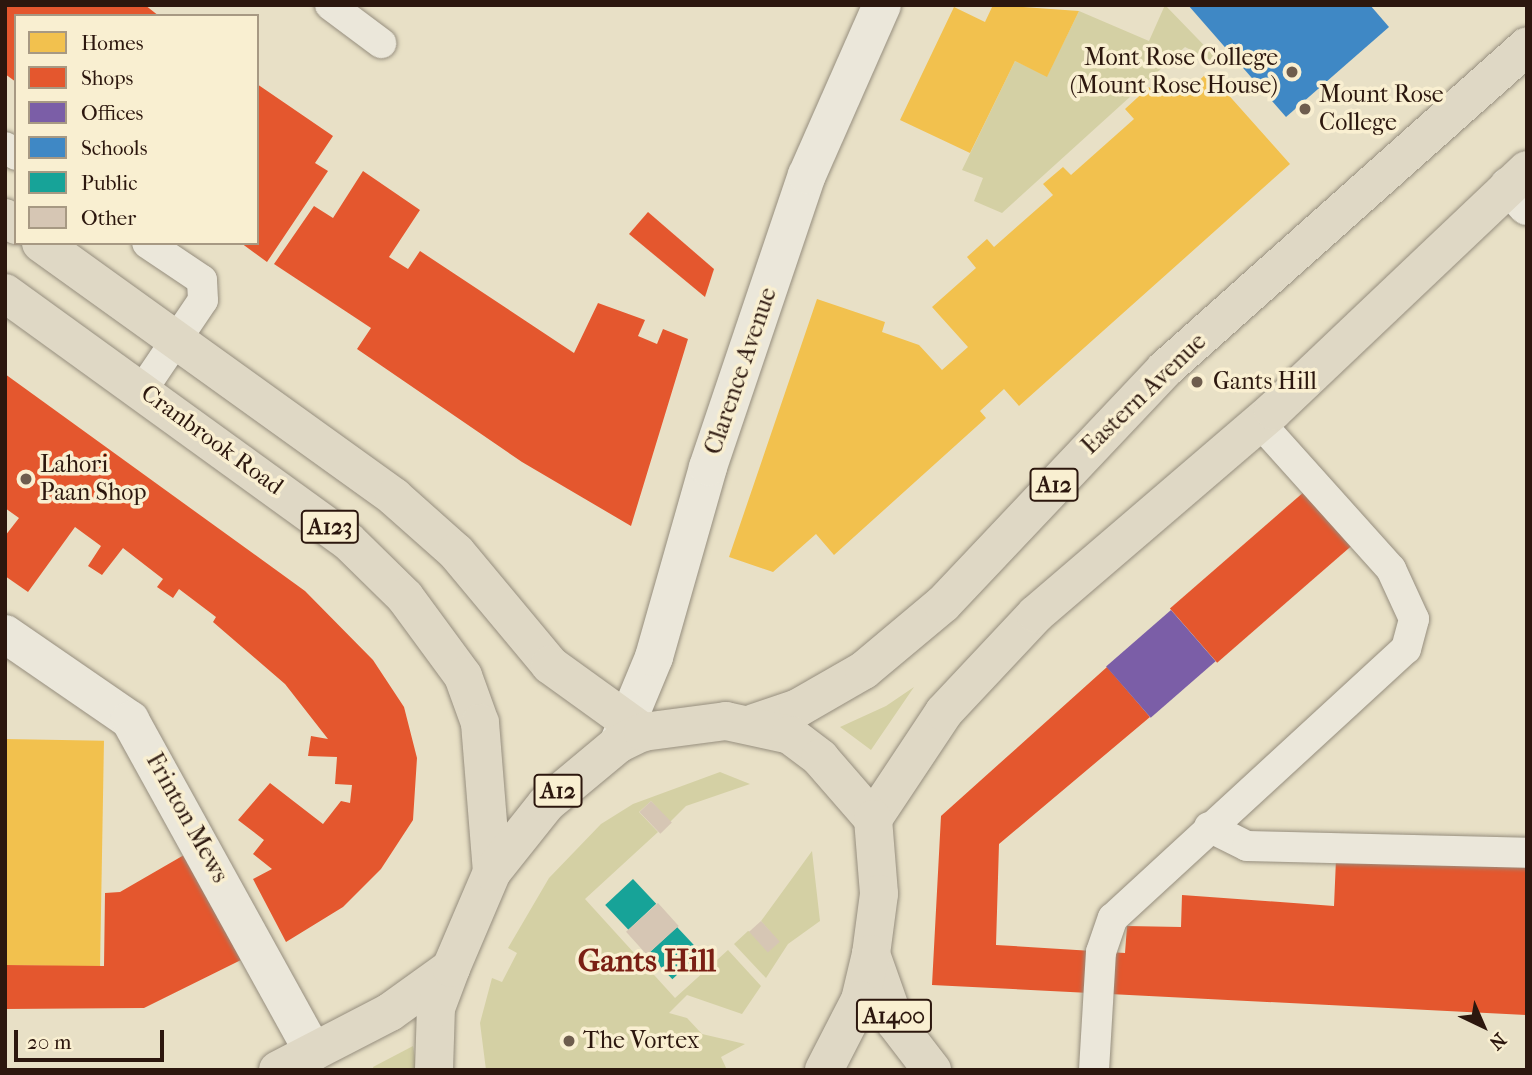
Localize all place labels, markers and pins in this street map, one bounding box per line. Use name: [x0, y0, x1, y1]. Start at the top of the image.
place label: Mont Rose College (Mount Rose House): [1070, 44, 1278, 100]
marker: Mont Rose College (Mount Rose House): [1284, 64, 1300, 80]
place label: Mount Rose College: [1319, 81, 1444, 137]
marker: Mount Rose College: [1297, 101, 1313, 117]
place label: Gants Hill: [1213, 368, 1317, 396]
marker: Gants Hill: [1187, 372, 1207, 392]
place label: Lahori Paan Shop: [40, 451, 146, 507]
marker: Lahori Paan Shop: [18, 471, 34, 487]
place label: The Vortex: [583, 1027, 699, 1055]
marker: The Vortex: [561, 1033, 577, 1049]

